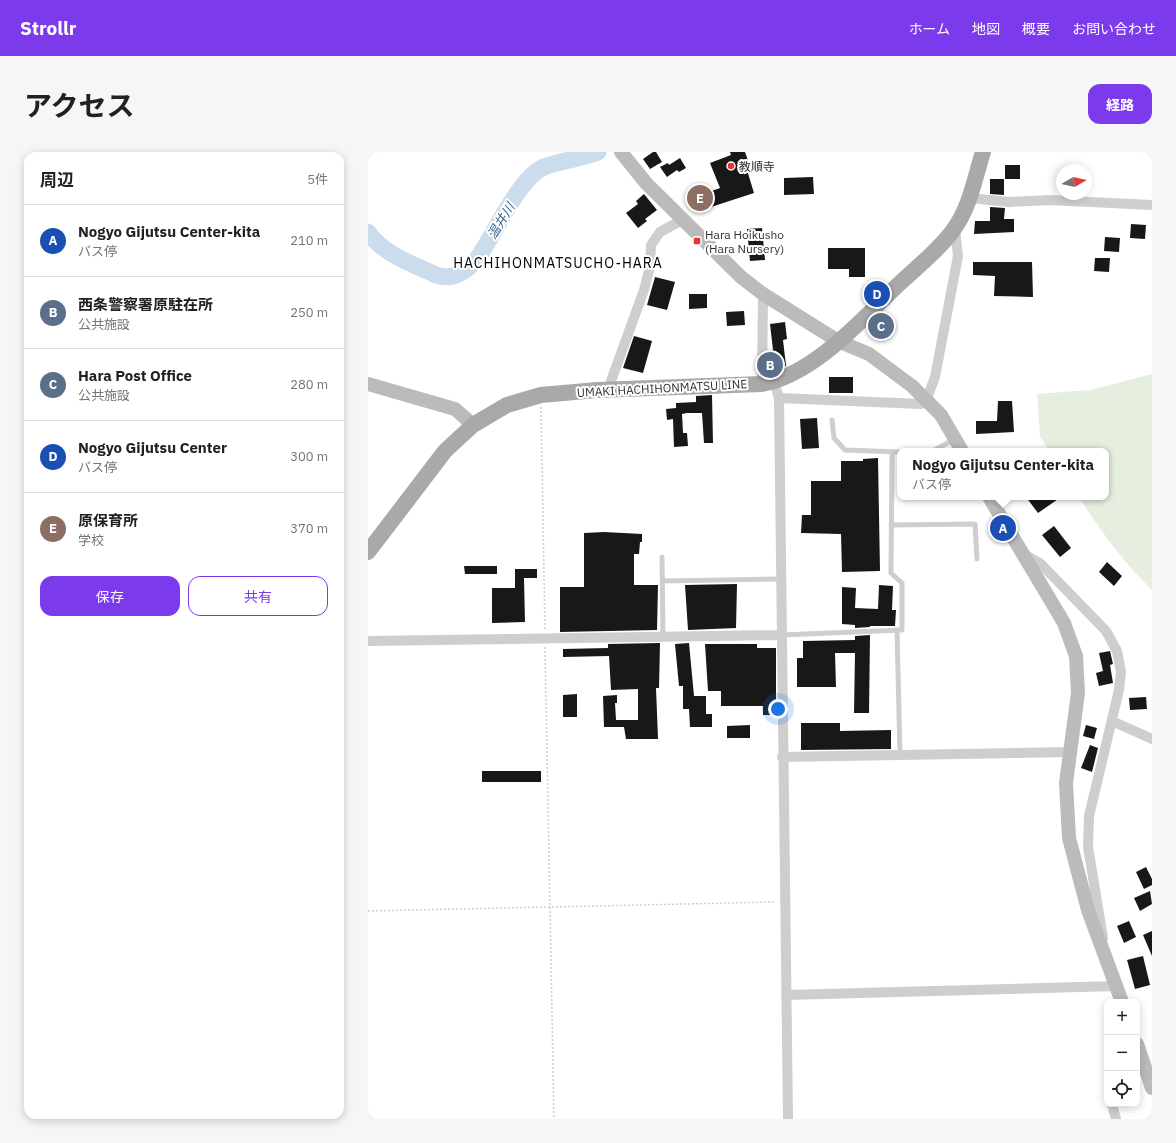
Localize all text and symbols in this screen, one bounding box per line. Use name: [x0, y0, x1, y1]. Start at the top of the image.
text: Strollr: [20, 16, 76, 40]
text: ホーム: [908, 20, 950, 38]
text: 地図: [972, 20, 1000, 38]
text: 概要: [1022, 20, 1050, 38]
text: お問い合わせ: [1072, 20, 1156, 38]
button: 経路: [1088, 84, 1152, 124]
text: アクセス: [24, 87, 135, 124]
place label: 教順寺: [739, 159, 775, 174]
marker: 教順寺: [726, 161, 736, 171]
north arrow: [1056, 164, 1092, 200]
text: 周辺: [40, 169, 74, 191]
text: 5件: [307, 171, 328, 188]
pin: E: [687, 183, 713, 213]
water label: 温井川: [483, 198, 520, 242]
text: Nogyo Gijutsu Center-kita: [78, 222, 260, 241]
place label: Hara Hoikusho (Hara Nursery): [705, 227, 784, 256]
text: A: [49, 232, 57, 249]
text: 210 m: [290, 232, 328, 249]
marker: Hara Hoikusho (Hara Nursery): [692, 236, 702, 246]
text: バス停: [78, 243, 117, 260]
district label: HACHIHONMATSUCHO-HARA: [453, 254, 663, 272]
pin: D: [864, 279, 890, 309]
text: 西条警察署原駐在所: [78, 295, 213, 314]
text: B: [49, 304, 57, 321]
text: 250 m: [290, 304, 328, 321]
pin: C: [868, 311, 894, 341]
text: 公共施設: [78, 316, 130, 333]
pin: B: [757, 350, 783, 380]
text: Hara Post Office: [78, 366, 192, 385]
text: C: [49, 376, 57, 393]
text: 280 m: [290, 376, 328, 393]
street label: UMAKI HACHIHONMATSU LINE: [576, 376, 748, 400]
text: 公共施設: [78, 387, 130, 404]
text: Nogyo Gijutsu Center: [78, 438, 227, 457]
text: D: [48, 448, 58, 465]
text: 300 m: [290, 448, 328, 465]
popup: [897, 448, 1109, 500]
text: Nogyo Gijutsu Center-kita: [912, 455, 1094, 474]
text: バス停: [78, 459, 117, 476]
text: バス停: [912, 476, 951, 493]
text: 原保育所: [78, 511, 138, 530]
pin: A: [990, 513, 1016, 543]
text: E: [49, 520, 57, 537]
text: 370 m: [290, 520, 328, 537]
text: 学校: [78, 532, 104, 549]
button: 保存: [40, 576, 180, 616]
button: 共有: [188, 576, 328, 616]
your location: [768, 699, 788, 719]
map controls: [1104, 999, 1140, 1107]
button: +: [1104, 999, 1140, 1035]
button: −: [1104, 1035, 1140, 1071]
button: locate: [1104, 1071, 1140, 1107]

